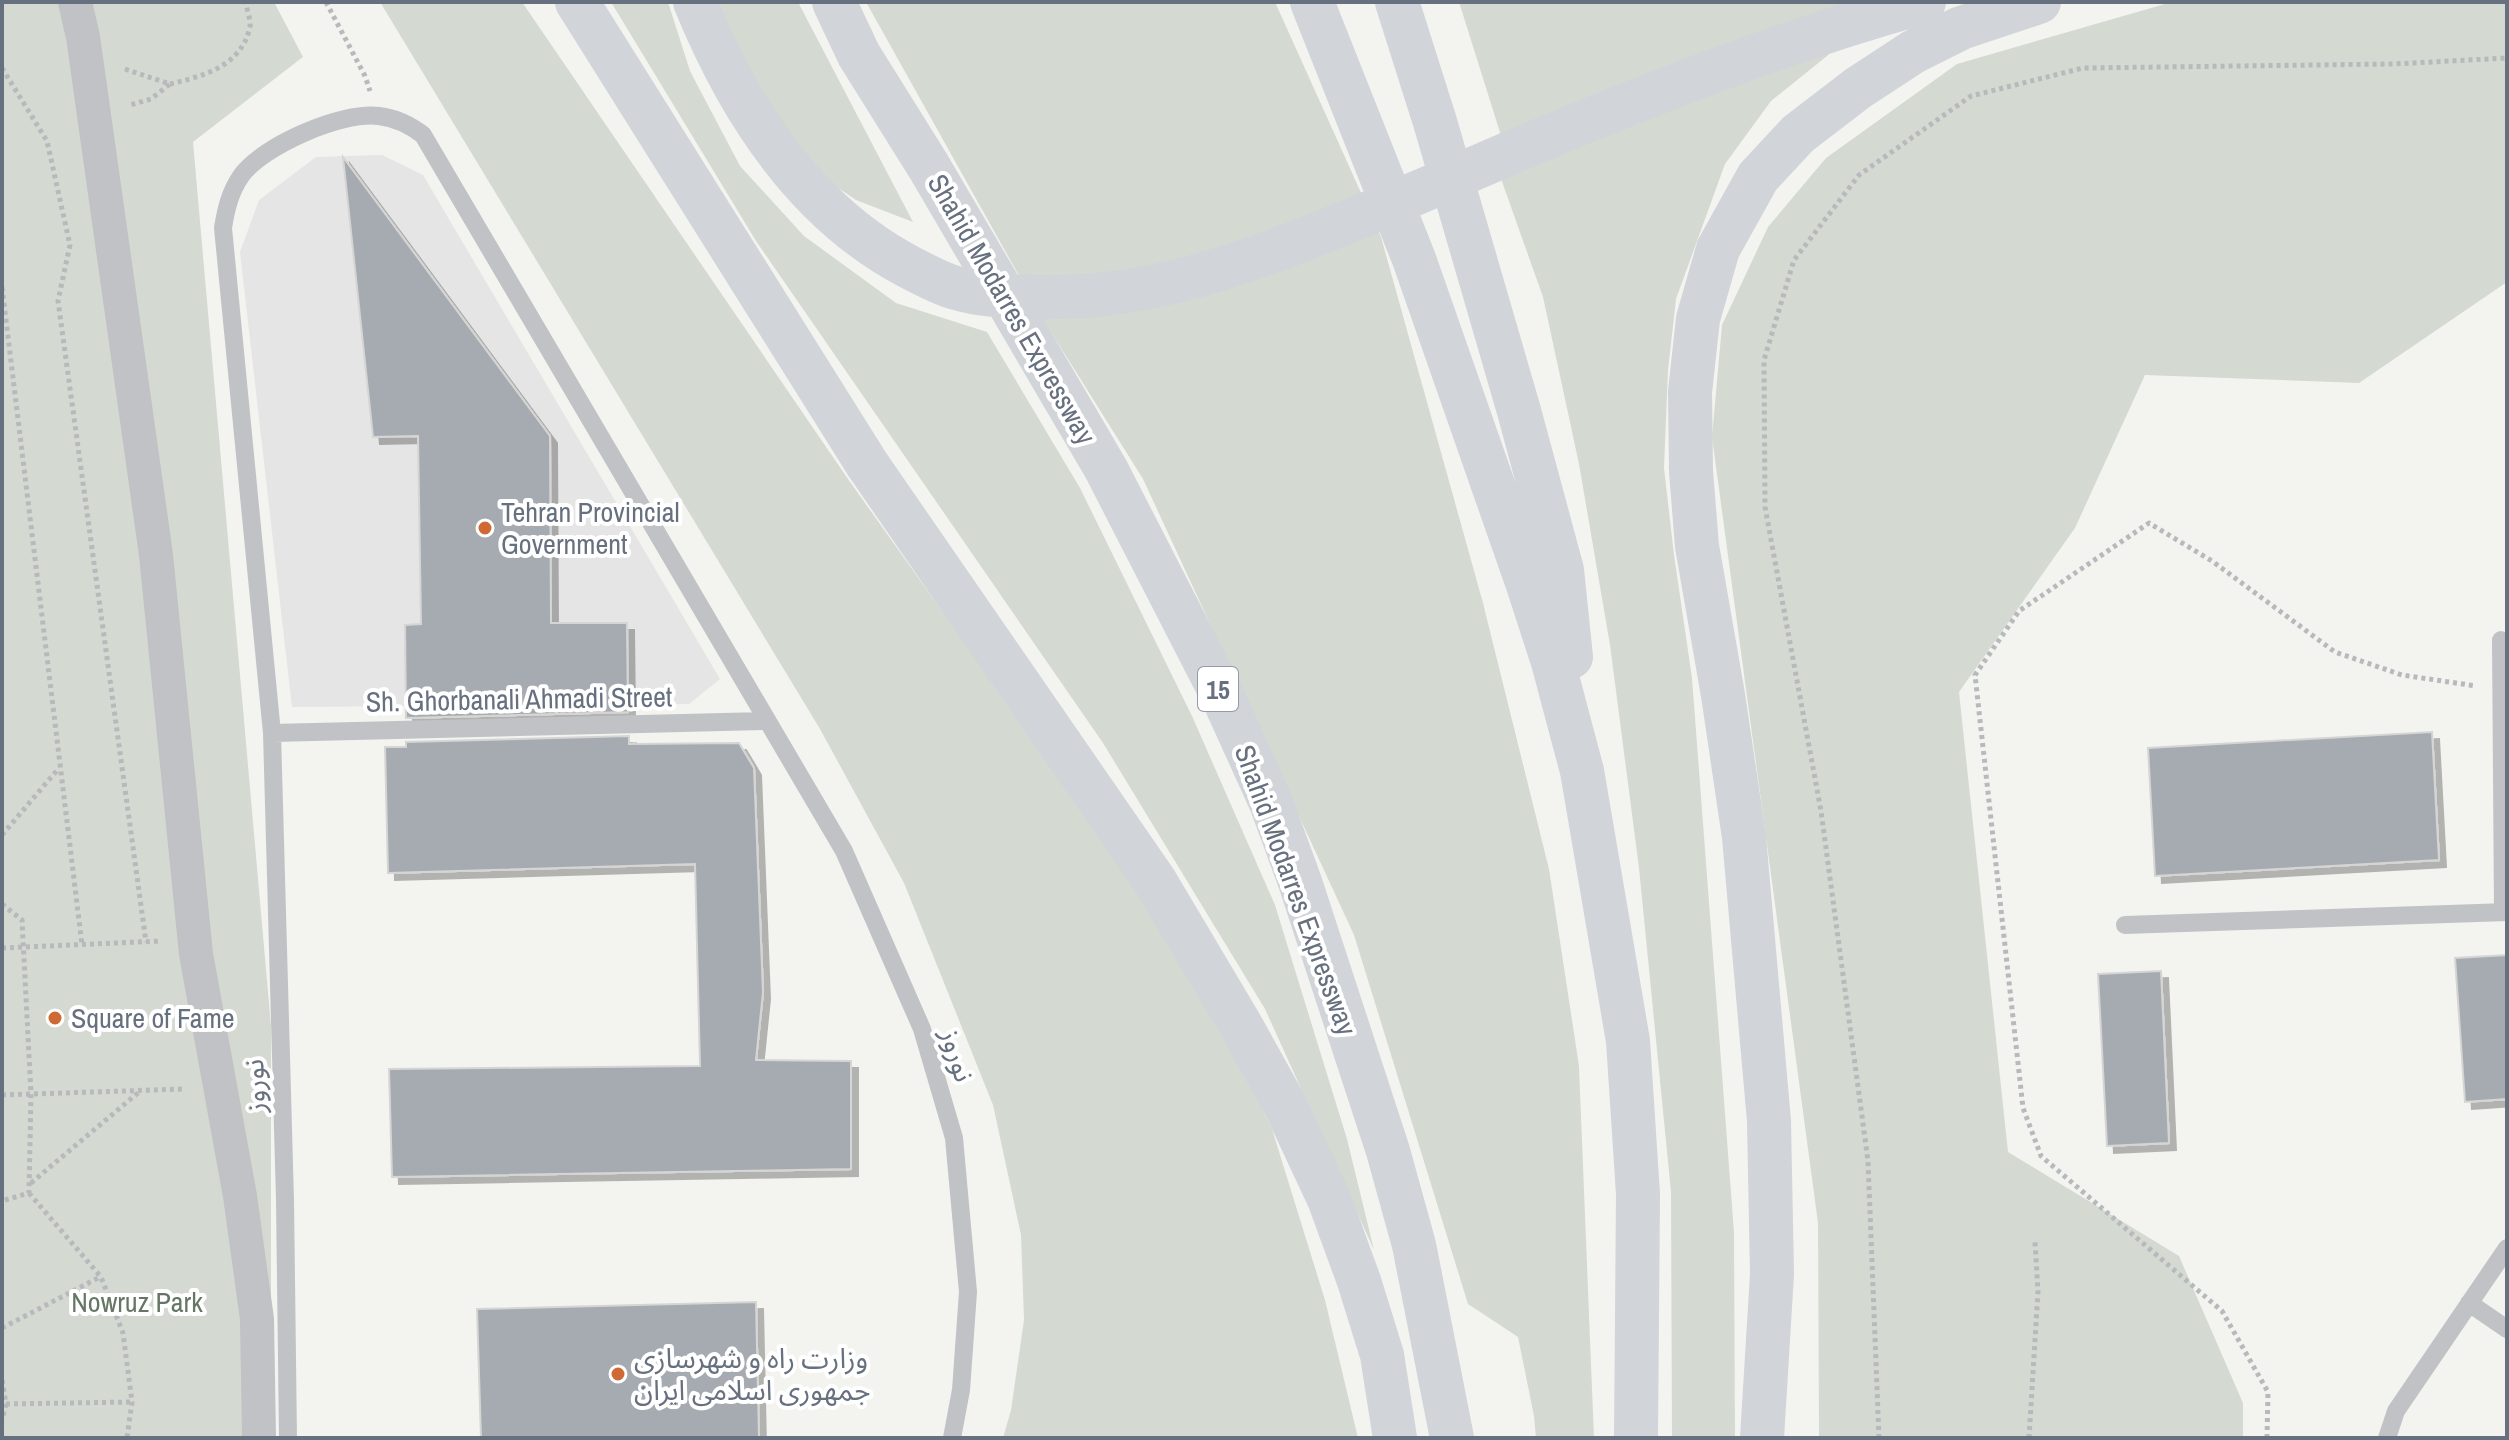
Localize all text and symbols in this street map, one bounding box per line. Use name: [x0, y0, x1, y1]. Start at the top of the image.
street label: Shahid Modarres Expressway: [919, 167, 1105, 452]
place label: Tehran Provincial Government: [501, 493, 680, 563]
marker: Tehran Provincial Government: [476, 519, 494, 537]
road number: 15: [1198, 667, 1238, 711]
street label: Sh. Ghorbanali Ahmadi Street: [366, 677, 672, 721]
street label: Shahid Modarres Expressway: [1226, 740, 1366, 1041]
place label: Square of Fame: [71, 999, 235, 1037]
marker: Square of Fame: [46, 1009, 64, 1027]
street label: نوروز: [932, 1023, 984, 1086]
street label: نوروز: [234, 1058, 274, 1115]
park label: Nowruz Park: [71, 1283, 203, 1321]
place label: وزارت راه و شهرسازی جمهوری اسلامی ایران: [634, 1339, 870, 1409]
marker: وزارت راه و شهرسازی جمهوری اسلامی ایران: [609, 1365, 627, 1383]

